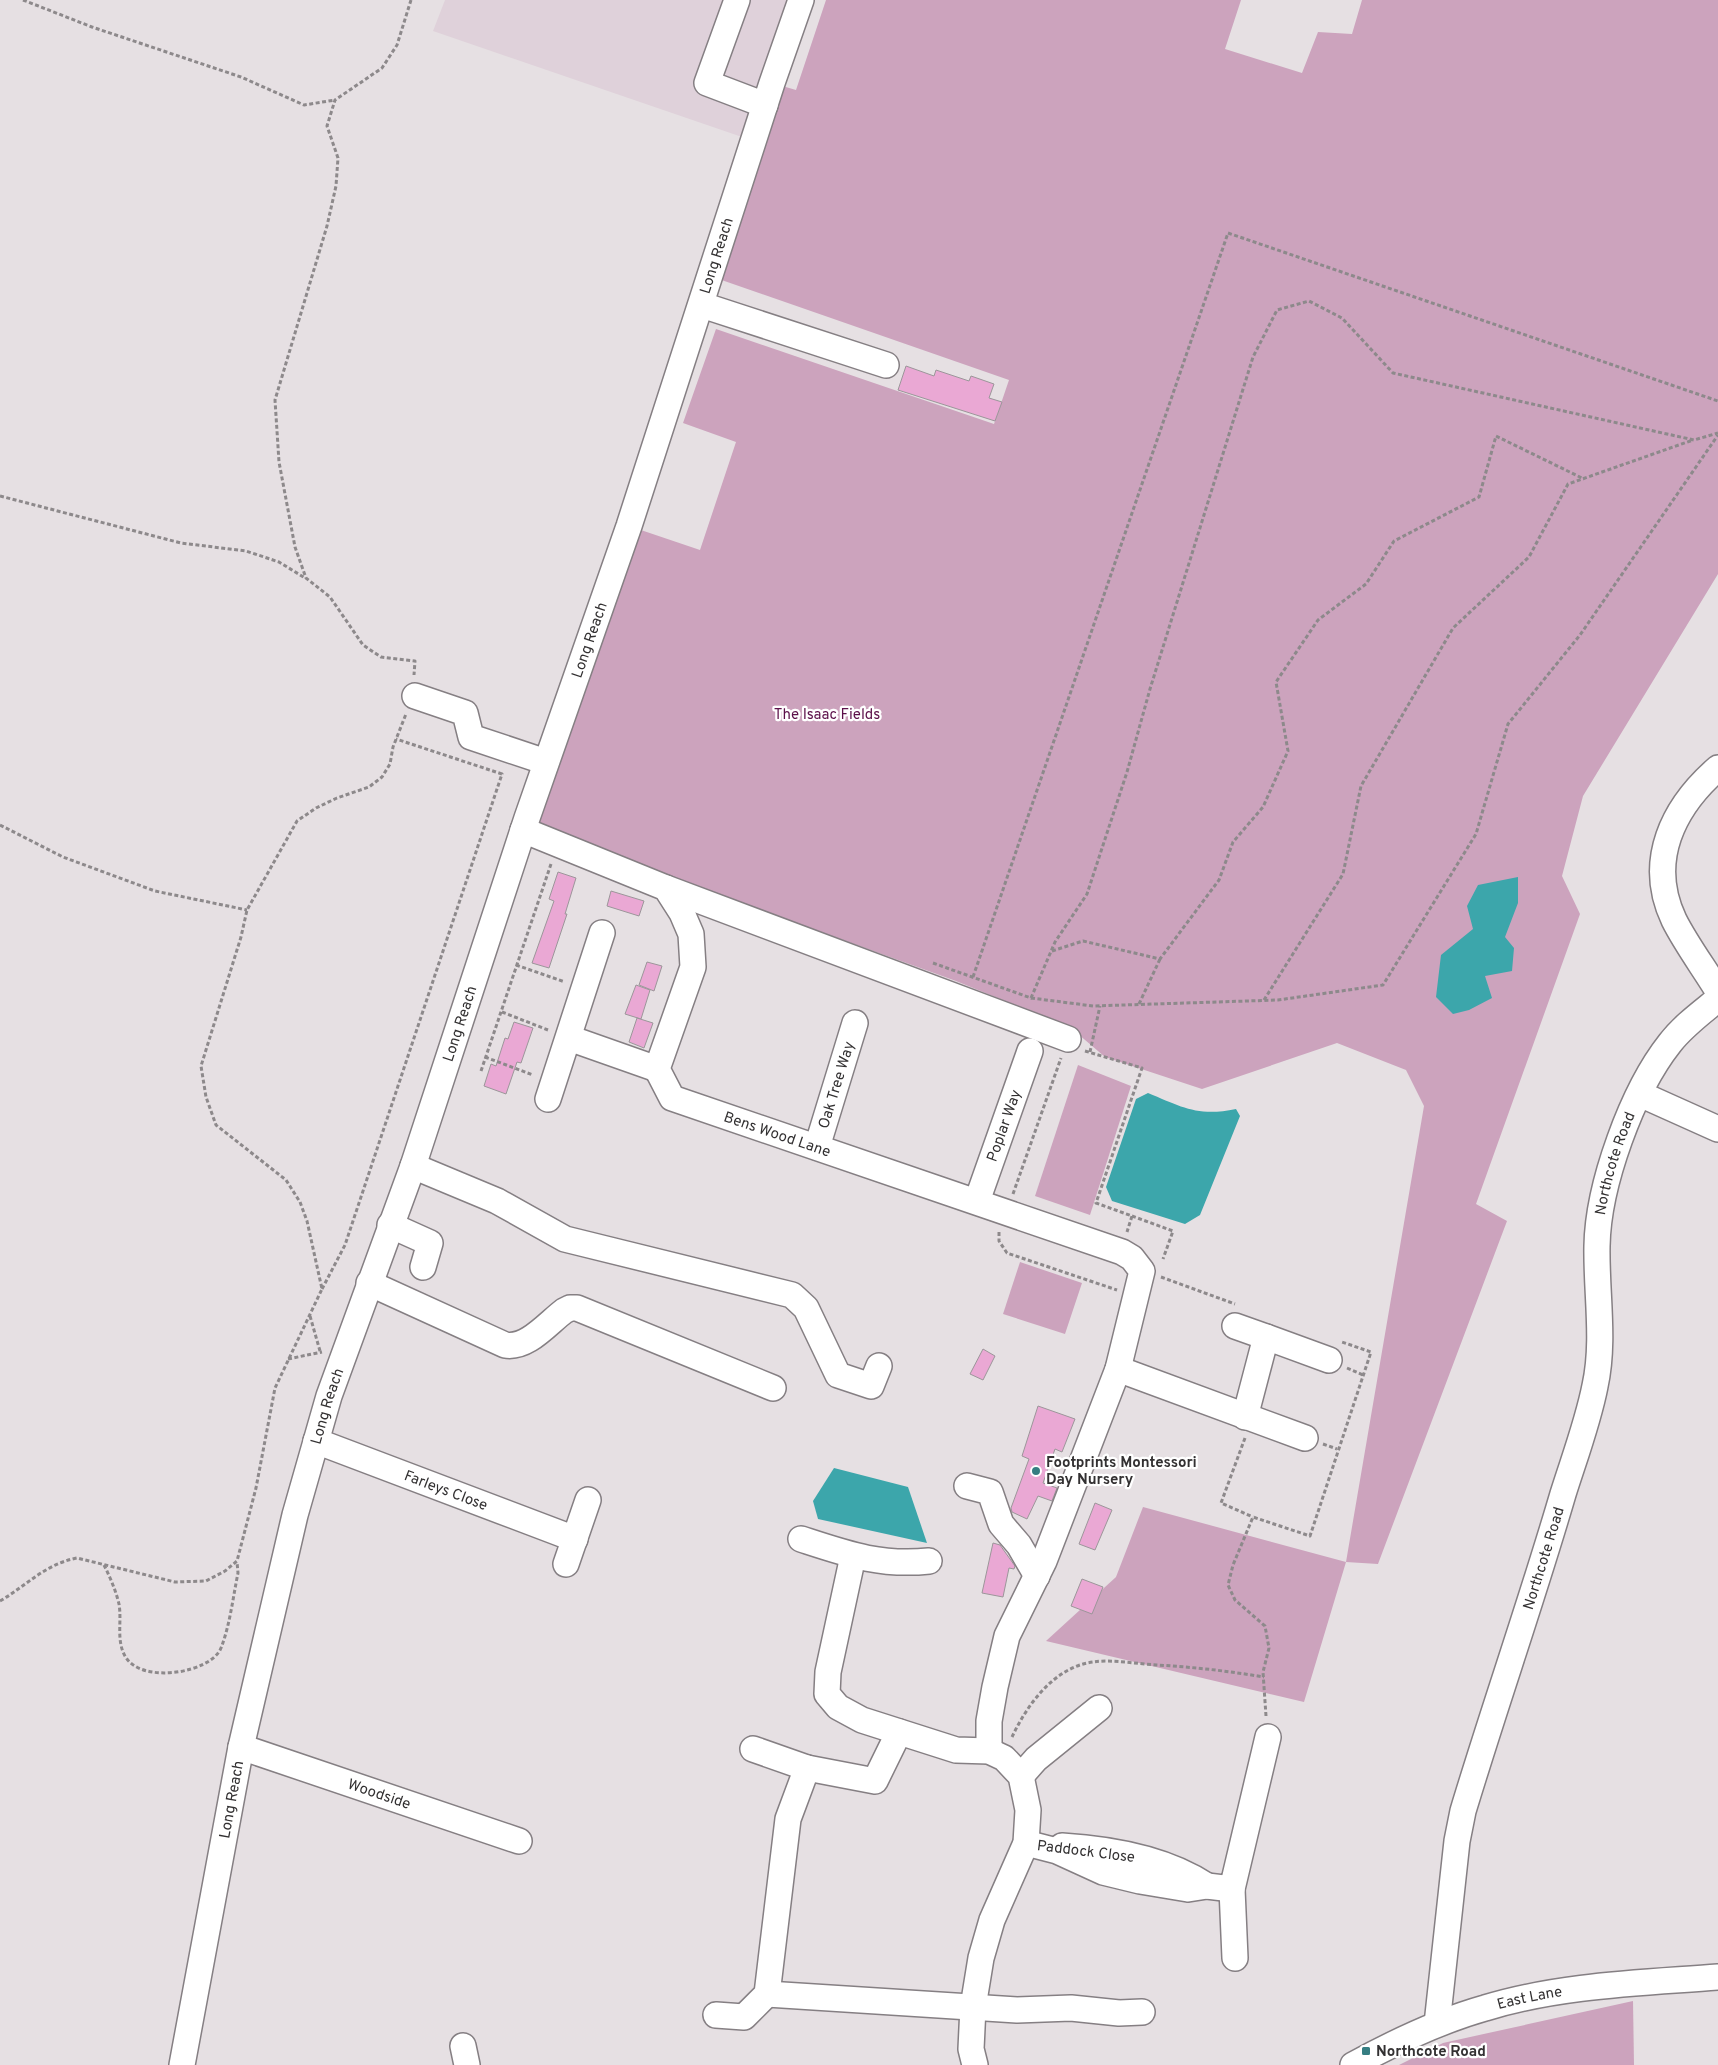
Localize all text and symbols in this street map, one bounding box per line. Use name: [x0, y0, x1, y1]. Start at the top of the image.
street label: Long Reach: [697, 215, 739, 296]
street label: Long Reach: [569, 600, 613, 681]
park label: The Isaac Fields: [774, 706, 880, 725]
street label: Long Reach: [440, 984, 482, 1065]
street label: Oak Tree Way: [815, 1039, 860, 1131]
street label: Poplar Way: [984, 1087, 1027, 1165]
street label: Bens Wood Lane: [721, 1108, 833, 1163]
street label: Northcote Road: [1592, 1109, 1640, 1217]
street label: Long Reach: [308, 1366, 349, 1447]
place label: Footprints Montessori Day Nursery: [1046, 1454, 1197, 1490]
marker: Footprints Montessori Day Nursery: [1030, 1465, 1042, 1477]
street label: Farleys Close: [401, 1467, 490, 1516]
street label: Northcote Road: [1520, 1505, 1570, 1612]
street label: Long Reach: [216, 1759, 249, 1840]
street label: Woodside: [345, 1776, 413, 1815]
street label: Paddock Close: [1036, 1837, 1136, 1868]
street label: East Lane: [1495, 1983, 1564, 2015]
place label: Northcote Road: [1376, 2043, 1486, 2062]
marker: Northcote Road: [1360, 2045, 1372, 2057]

